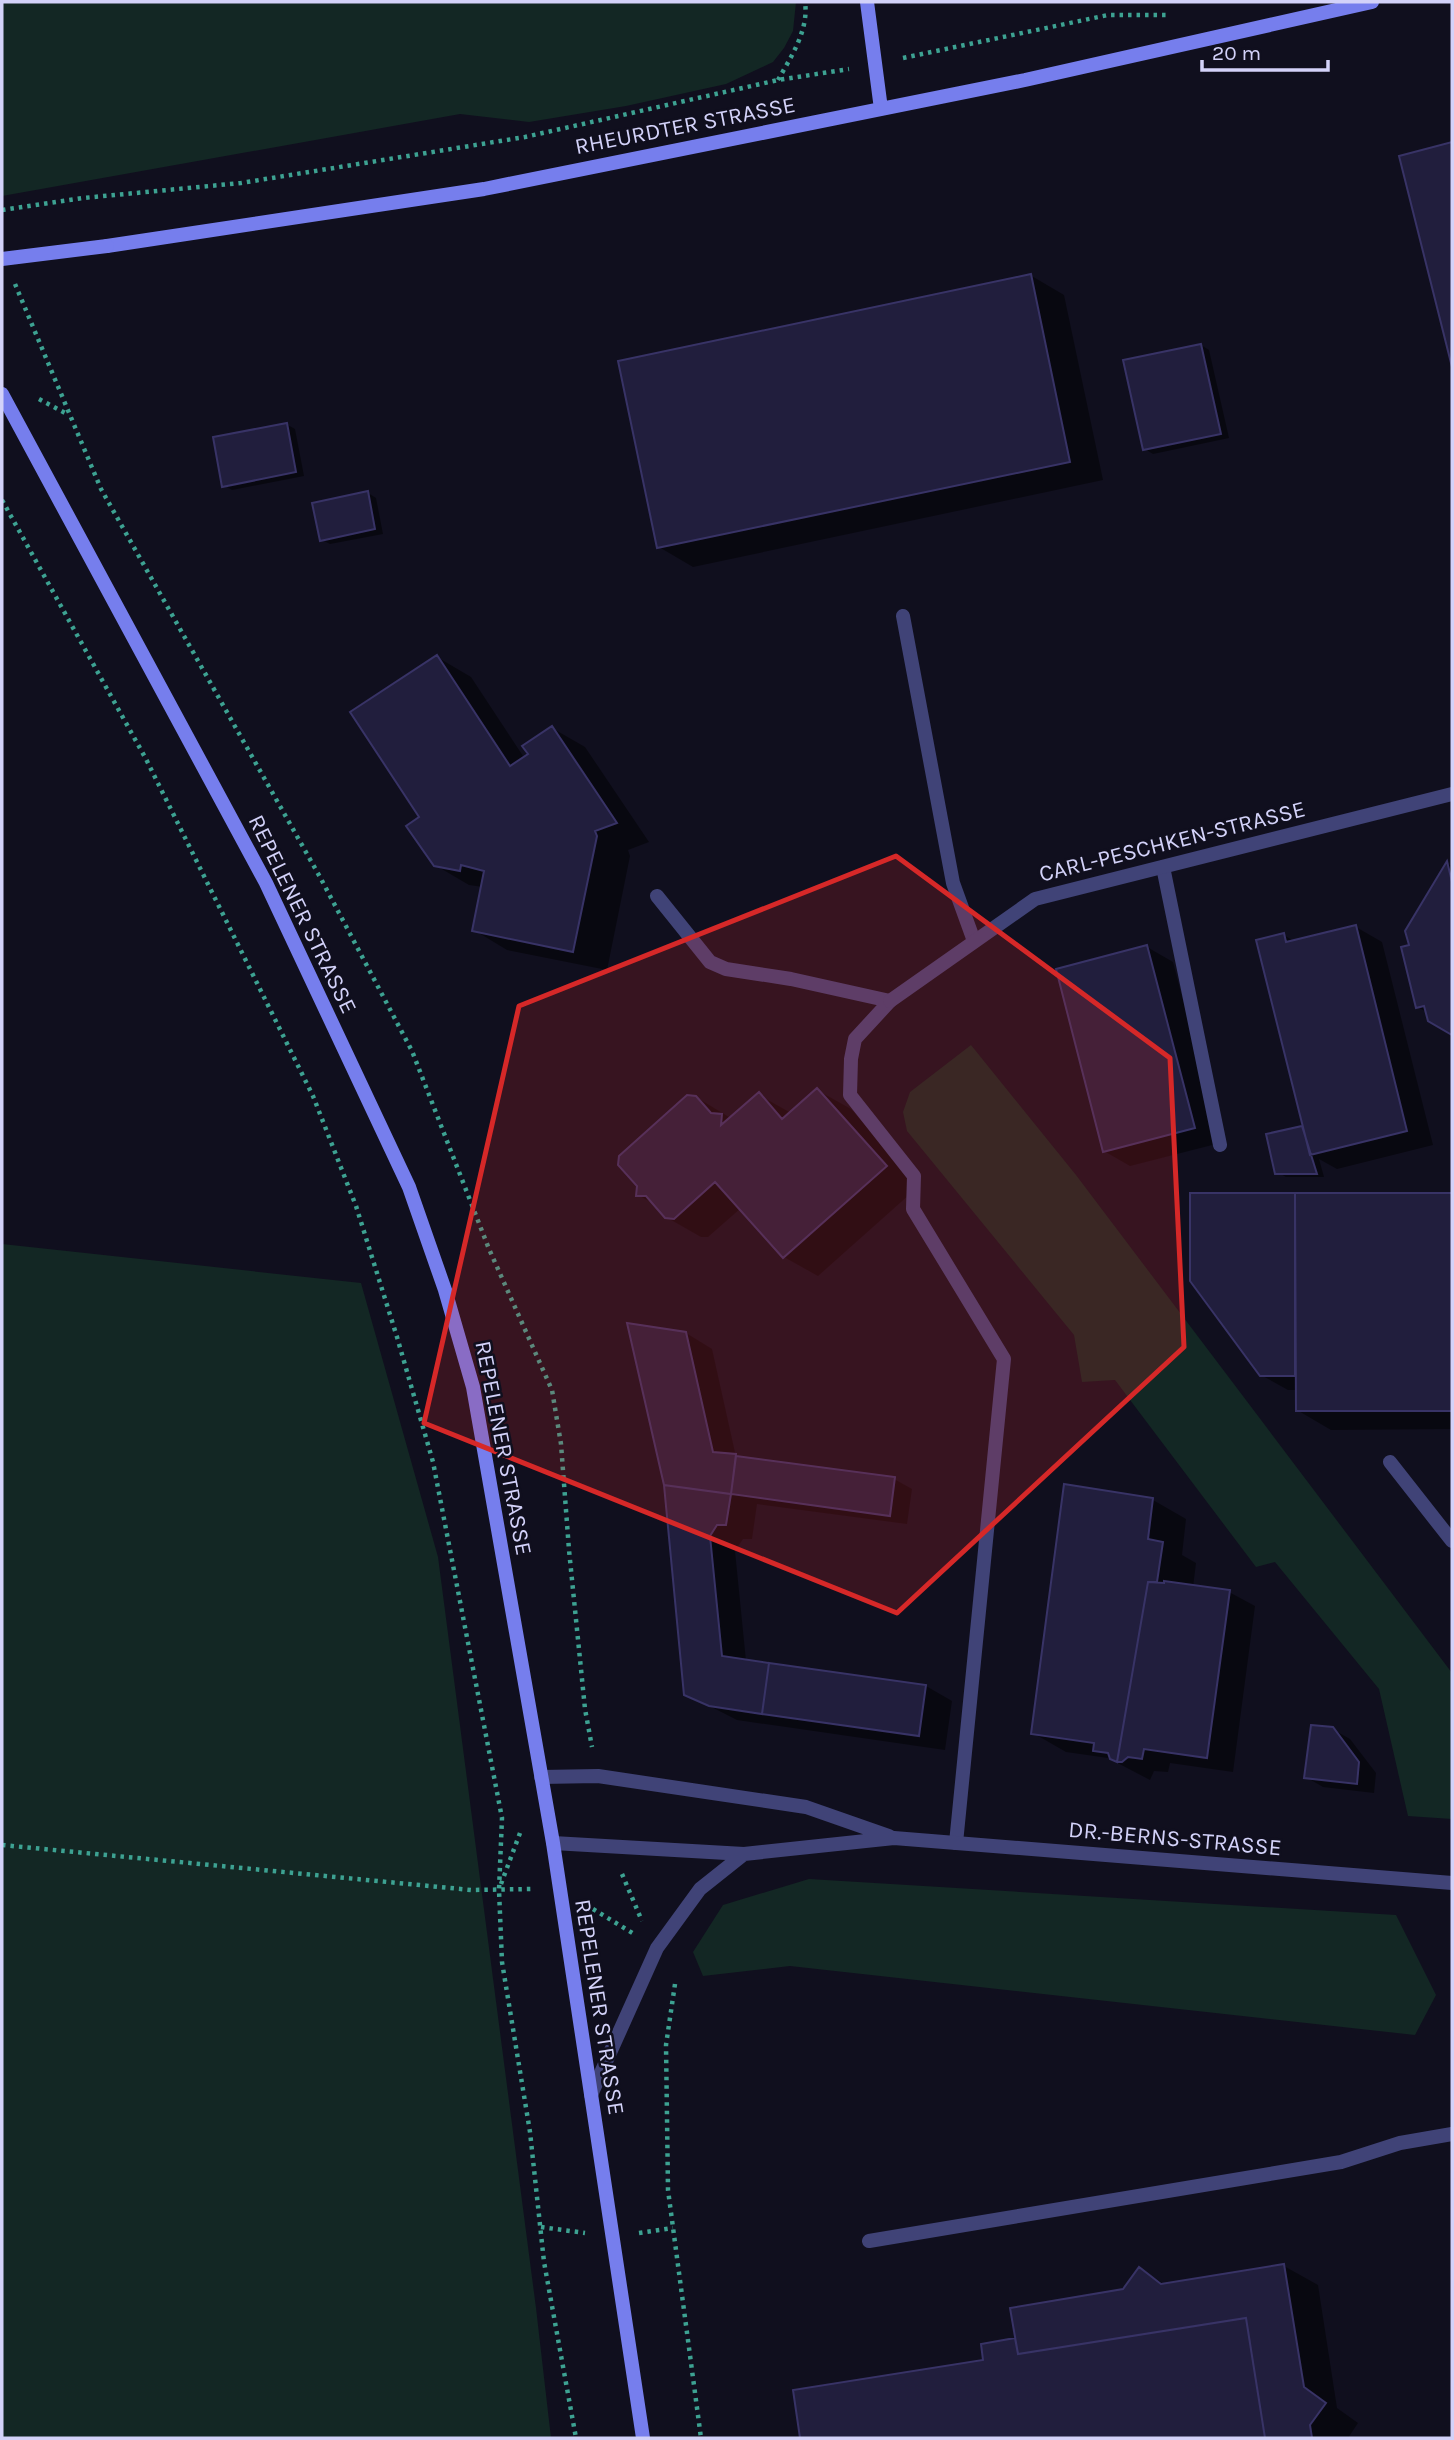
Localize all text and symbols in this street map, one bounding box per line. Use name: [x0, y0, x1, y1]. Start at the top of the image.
scale bar: [1202, 28, 1328, 72]
text: 20 m: [1212, 41, 1261, 65]
street label: RHEURDTER STRASSE: [573, 91, 798, 160]
street label: CARL-PESCHKEN-STRASSE: [1036, 795, 1308, 888]
street label: REPELENER STRASSE: [243, 810, 362, 1018]
street label: REPELENER STRASSE: [469, 1339, 538, 1558]
street label: DR.-BERNS-STRASSE: [1067, 1816, 1283, 1861]
street label: REPELENER STRASSE: [569, 1897, 630, 2117]

